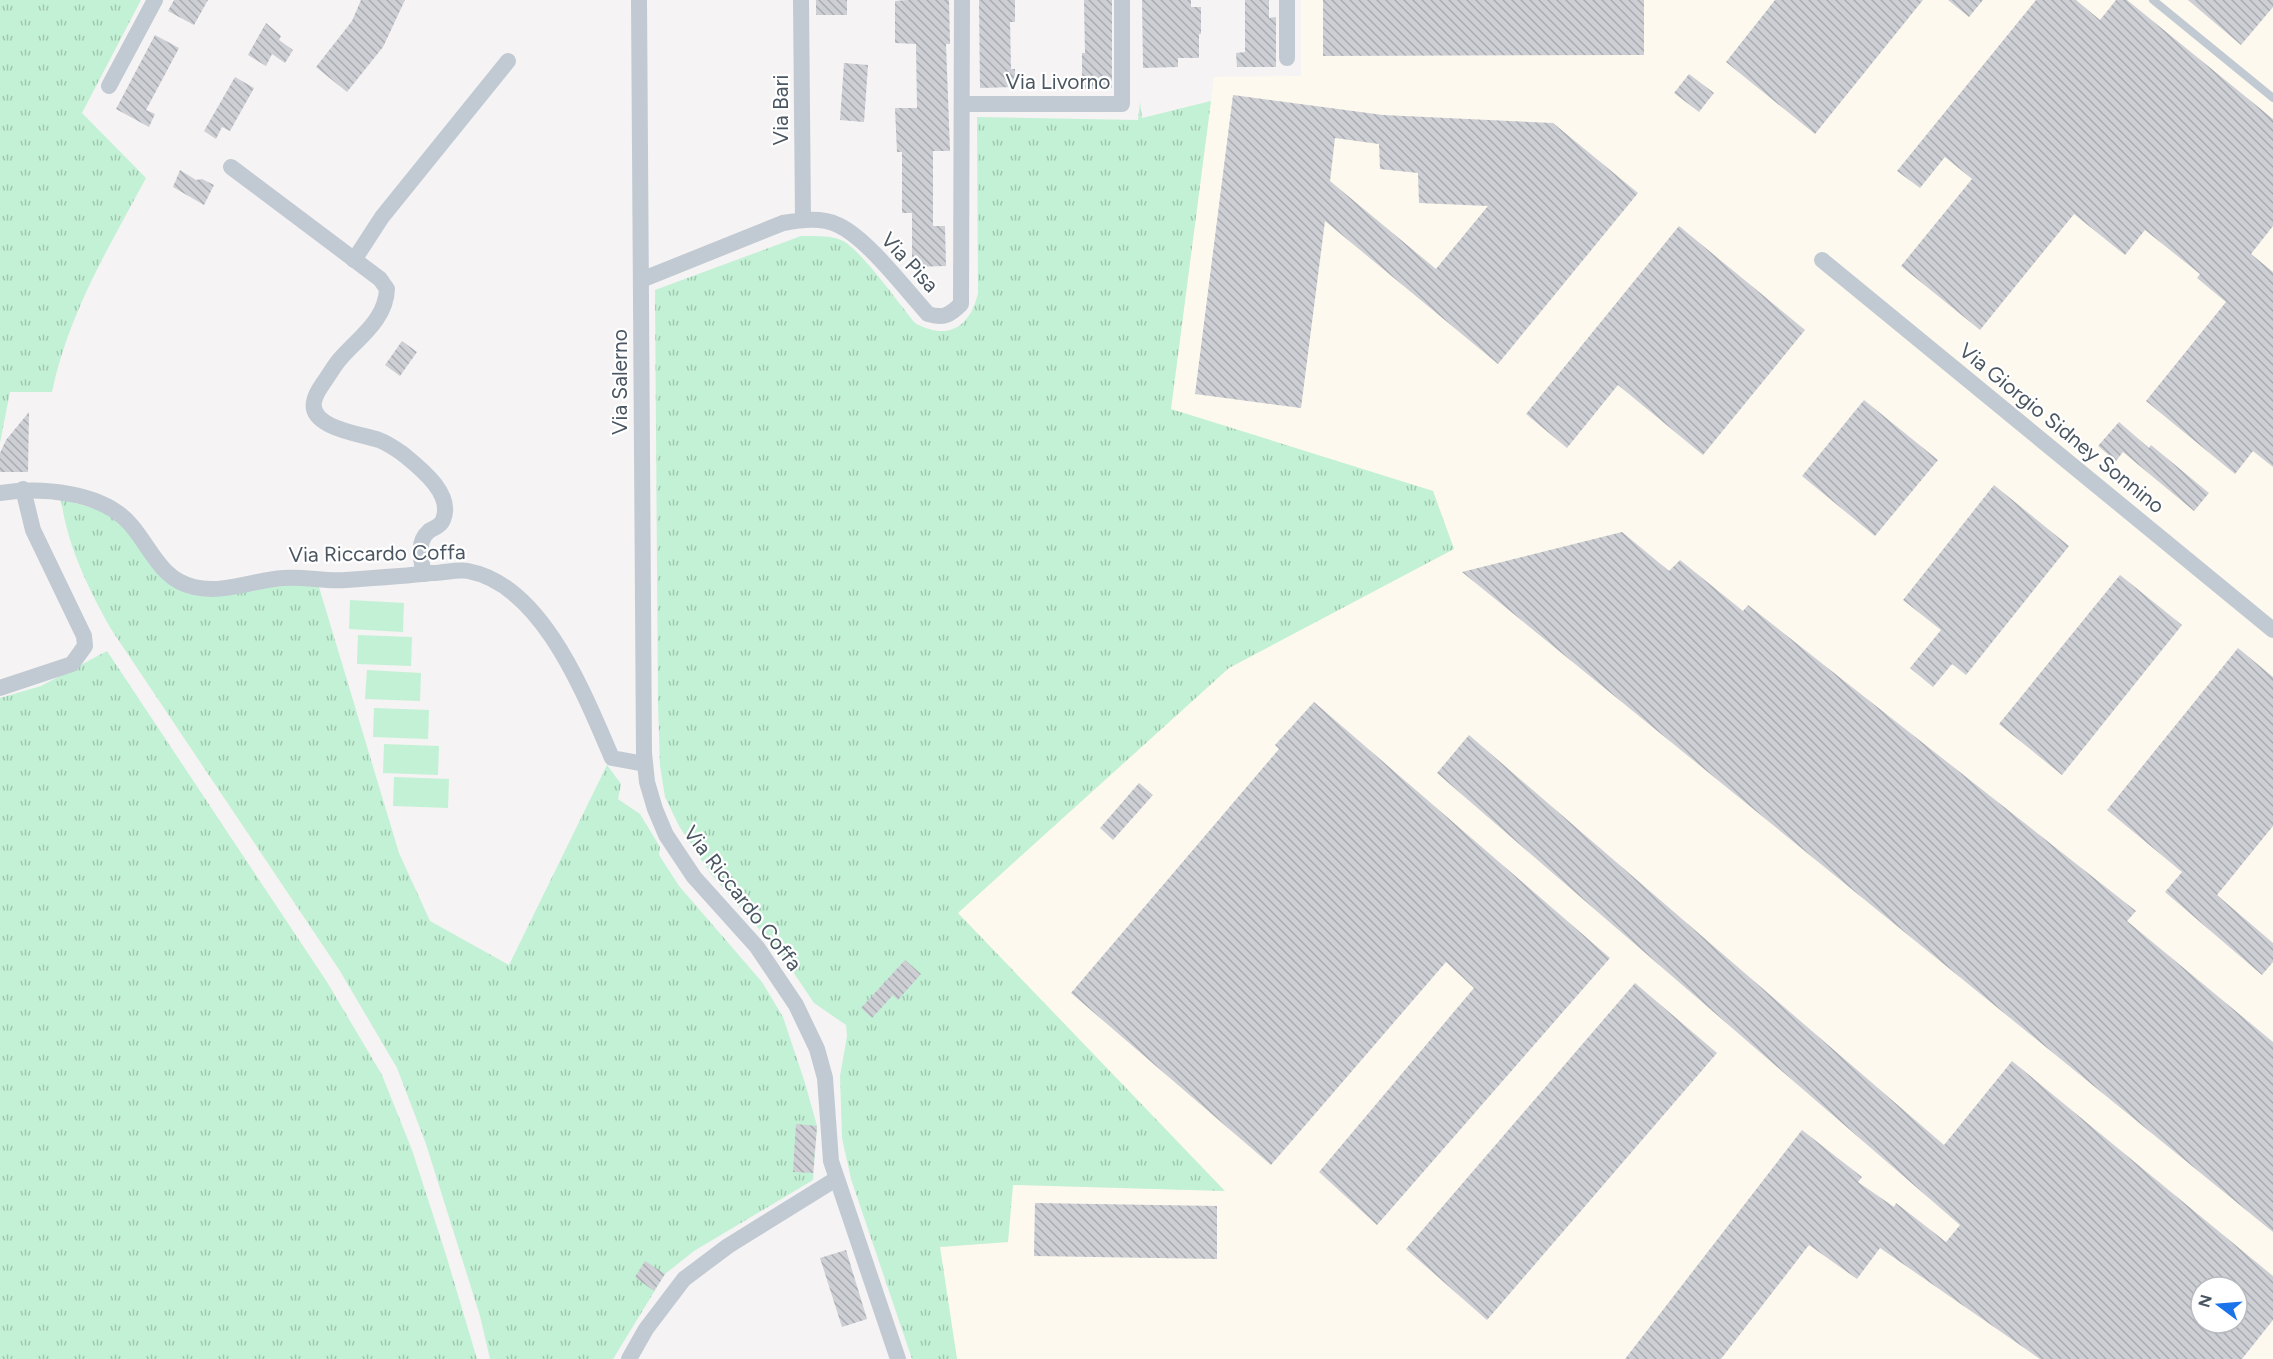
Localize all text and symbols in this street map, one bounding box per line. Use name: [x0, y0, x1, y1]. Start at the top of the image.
street label: Via Livorno: [1006, 69, 1110, 94]
street label: Via Bari: [768, 75, 793, 145]
street label: Via Pisa: [876, 227, 944, 297]
street label: Via Salerno: [607, 329, 632, 435]
street label: Via Giorgio Sidney Sonnino: [1954, 338, 2170, 518]
street label: Via Riccardo Coffa: [288, 539, 466, 567]
street label: Via Riccardo Coffa: [679, 821, 807, 975]
north arrow: [2189, 1275, 2249, 1335]
text: N: [2194, 1292, 2216, 1310]

